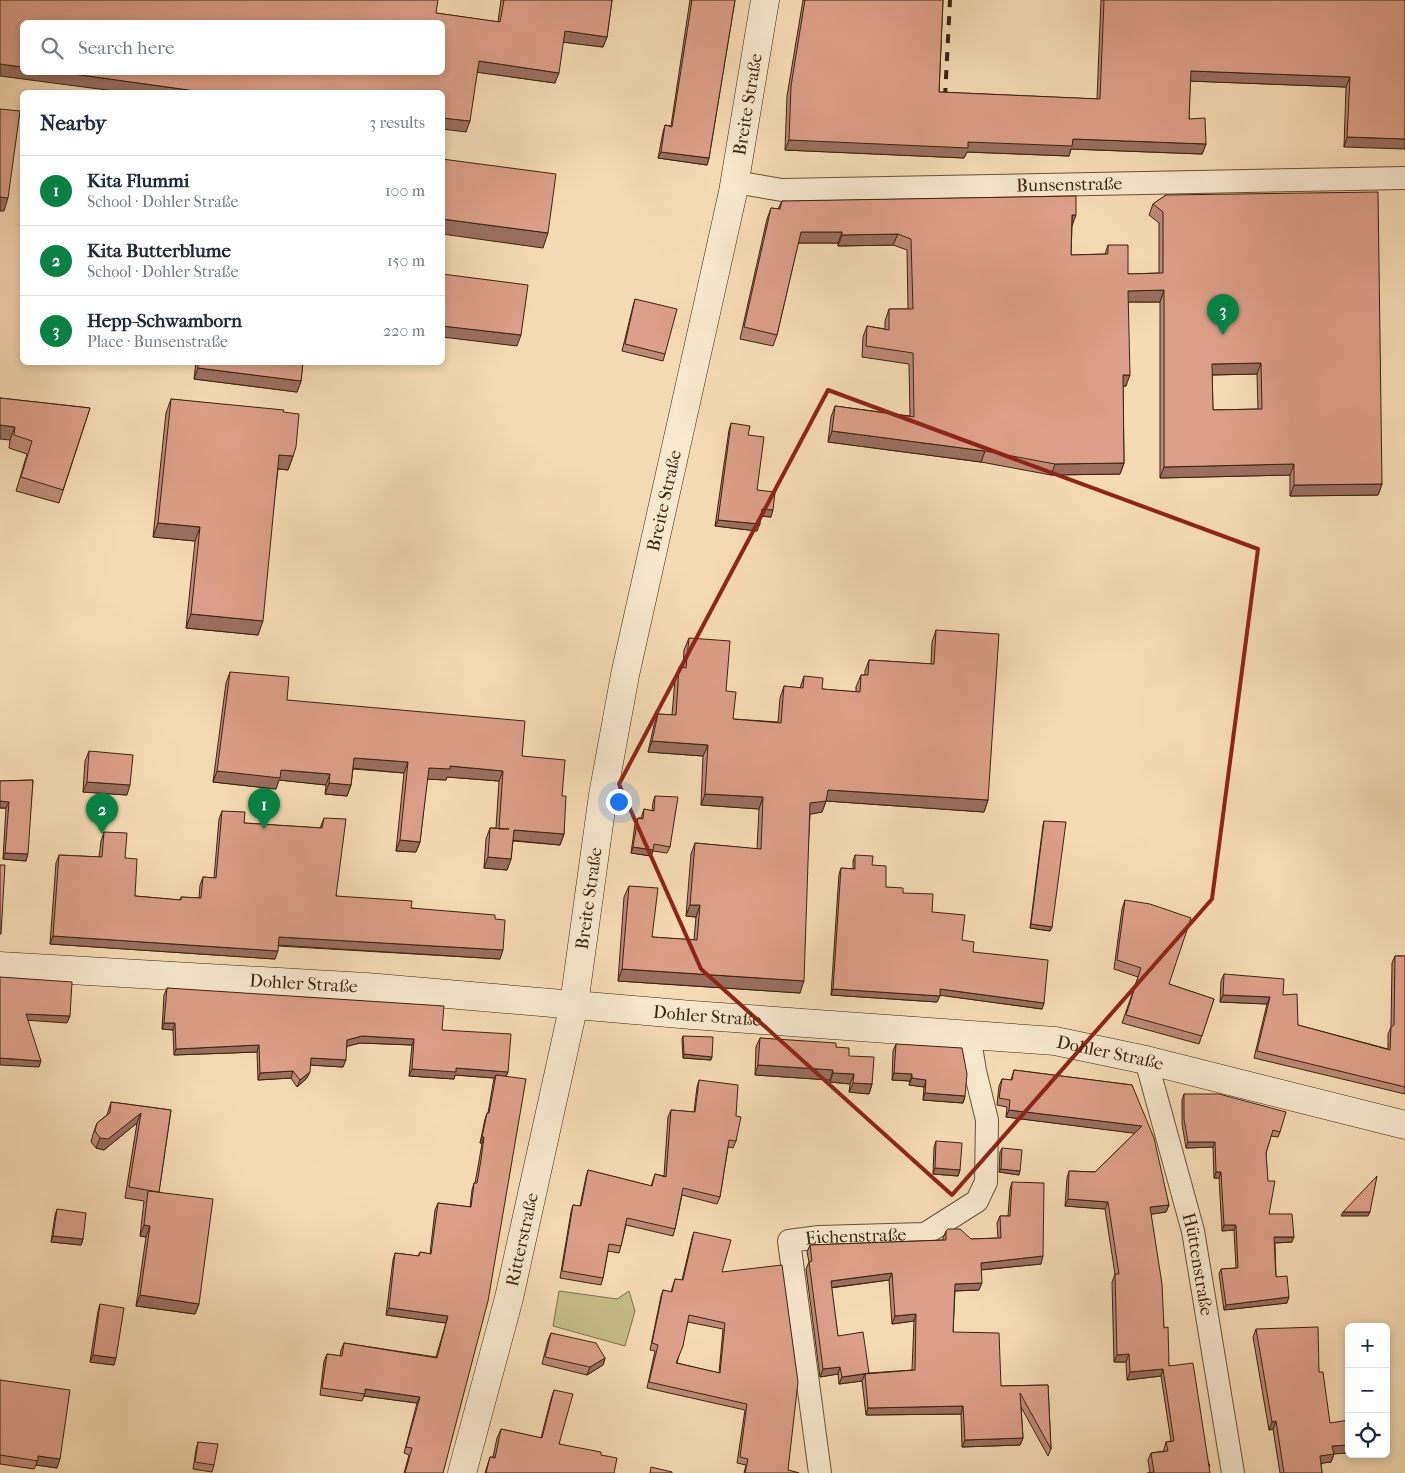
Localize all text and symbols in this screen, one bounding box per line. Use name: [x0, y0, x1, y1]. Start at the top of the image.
search box: [20, 20, 445, 75]
icon: search: [38, 34, 66, 62]
text: Search here: [78, 37, 174, 59]
street label: Breite Straße: [729, 52, 766, 157]
text: Nearby: [40, 111, 106, 135]
text: 3 results: [369, 113, 425, 132]
text: Kita Flummi: [87, 170, 189, 192]
street label: Bunsenstraße: [1016, 173, 1123, 196]
text: 1: [53, 181, 59, 200]
text: 100 m: [385, 181, 425, 200]
text: School · Dohler Straße: [87, 192, 238, 211]
text: Kita Butterblume: [87, 240, 231, 262]
text: 2: [52, 251, 60, 270]
text: 150 m: [387, 251, 425, 270]
text: School · Dohler Straße: [87, 262, 238, 281]
pin: 3: [1207, 294, 1239, 335]
text: Hepp-Schwamborn: [87, 310, 242, 332]
text: 3: [53, 321, 59, 340]
text: 220 m: [383, 321, 425, 340]
text: Place · Bunsenstraße: [87, 332, 228, 351]
street label: Breite Straße: [642, 448, 686, 553]
pin: 1: [248, 788, 280, 829]
your location: [606, 789, 632, 815]
pin: 2: [86, 793, 118, 834]
street label: Breite Straße: [571, 846, 606, 951]
street label: Dohler Straße: [249, 970, 358, 997]
street label: Dohler Straße: [652, 1001, 762, 1030]
street label: Dohler Straße: [1055, 1031, 1166, 1074]
street label: Ritterstraße: [501, 1191, 542, 1289]
street label: Hüttenstraße: [1178, 1210, 1217, 1317]
street label: Eichenstraße: [804, 1224, 907, 1249]
map controls: [1345, 1323, 1390, 1458]
button: +: [1345, 1323, 1390, 1368]
button: −: [1345, 1368, 1390, 1413]
button: locate: [1345, 1413, 1390, 1458]

